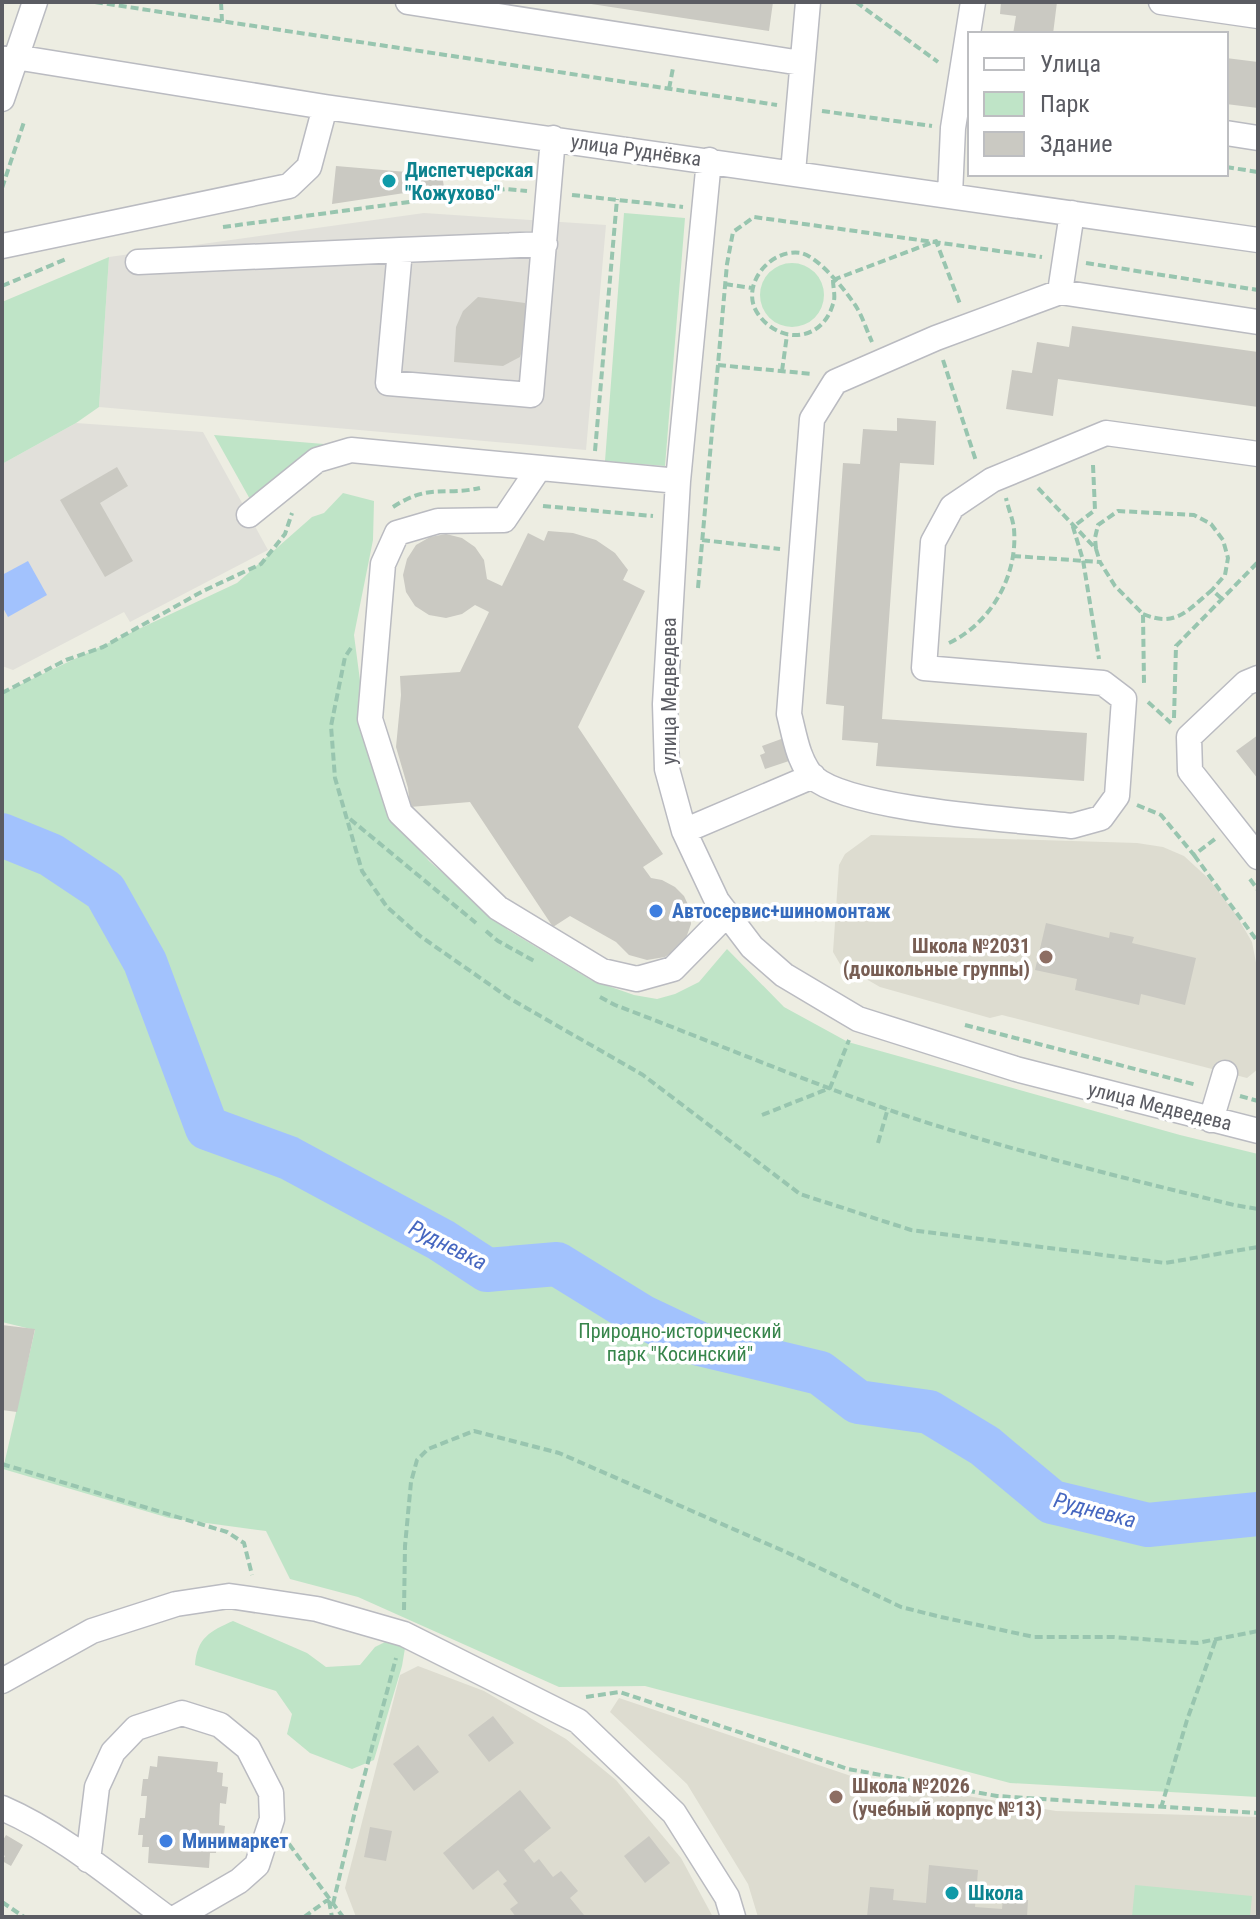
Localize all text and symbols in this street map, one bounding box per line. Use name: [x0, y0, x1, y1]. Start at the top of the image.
legend: [968, 32, 1228, 176]
text: Улица: [1040, 50, 1101, 78]
text: Парк: [1040, 90, 1090, 118]
street label: улица Руднёвка: [569, 129, 703, 171]
text: Здание: [1040, 130, 1112, 158]
place label: Диспетчерская "Кожухово": [405, 158, 534, 205]
marker: Диспетчерская "Кожухово": [380, 172, 398, 190]
street label: улица Медведева: [657, 617, 681, 765]
place label: Автосервис+шиномонтаж: [672, 899, 891, 923]
marker: Автосервис+шиномонтаж: [647, 902, 665, 920]
place label: Школа №2031 (дошкольные группы): [843, 934, 1030, 981]
marker: Школа №2031 (дошкольные группы): [1037, 948, 1055, 966]
street label: улица Медведева: [1086, 1077, 1234, 1135]
water label: Рудневка: [405, 1215, 491, 1275]
park label: Природно-исторический парк "Косинский": [578, 1319, 782, 1366]
water label: Рудневка: [1051, 1487, 1139, 1533]
place label: Школа №2026 (учебный корпус №13): [852, 1774, 1042, 1821]
marker: Школа №2026 (учебный корпус №13): [827, 1788, 845, 1806]
place label: Минимаркет: [182, 1829, 288, 1853]
marker: Минимаркет: [157, 1832, 175, 1850]
place label: Школа: [968, 1881, 1023, 1905]
marker: Школа: [943, 1884, 961, 1902]

